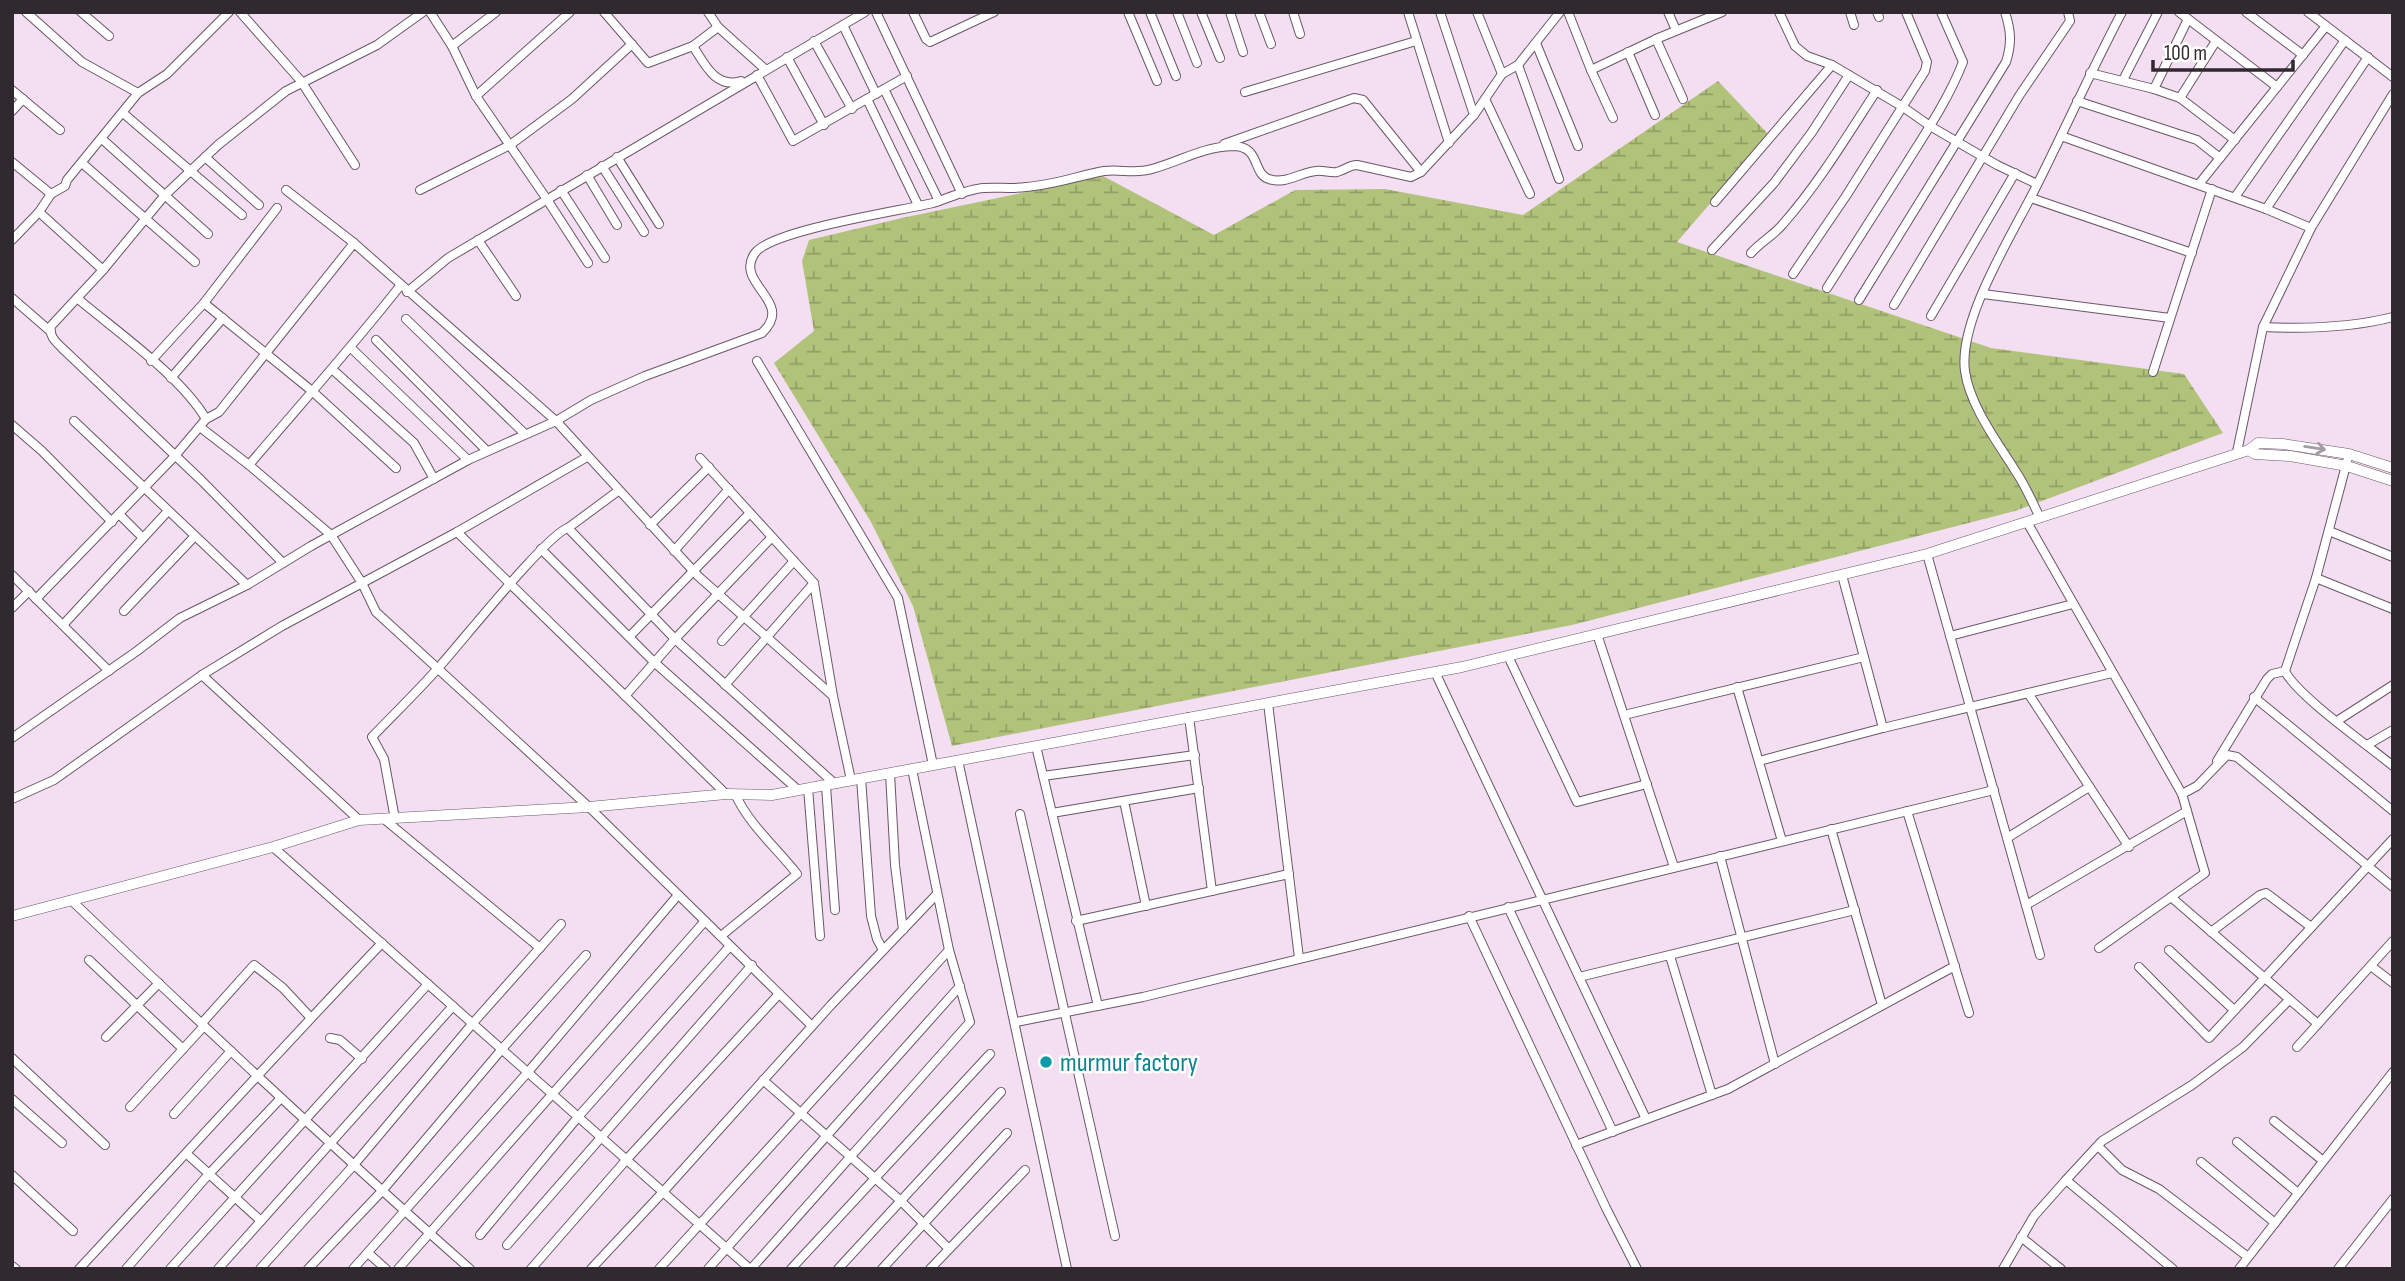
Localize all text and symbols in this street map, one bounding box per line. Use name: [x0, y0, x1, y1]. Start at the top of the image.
scale bar: [2153, 28, 2293, 72]
text: 100 m: [2164, 41, 2207, 66]
one-way arrow: [2303, 442, 2326, 455]
place label: murmur factory: [1060, 1048, 1198, 1079]
marker: murmur factory: [1038, 1054, 1054, 1070]

